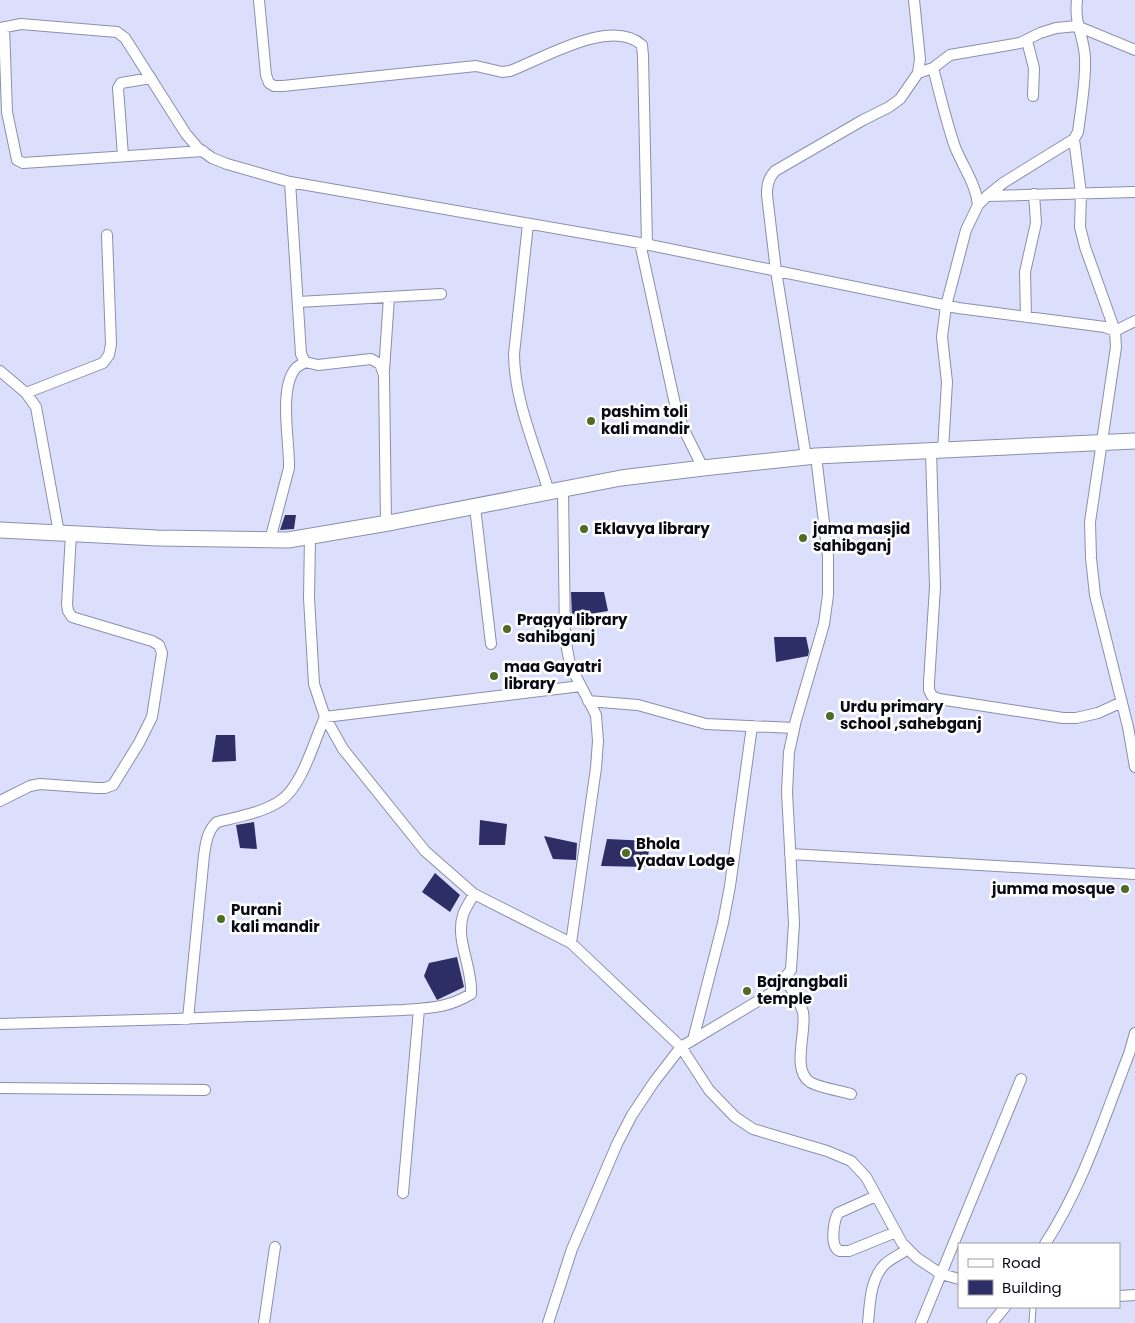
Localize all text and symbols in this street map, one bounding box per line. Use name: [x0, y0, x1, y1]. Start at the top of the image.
place label: pashim toli kali mandir: [601, 401, 690, 439]
marker: pashim toli kali mandir: [585, 415, 597, 427]
place label: Eklavya library: [594, 518, 710, 539]
place label: jama masjid sahibganj: [812, 518, 910, 556]
marker: Eklavya library: [578, 523, 590, 535]
marker: jama masjid sahibganj: [797, 532, 809, 544]
place label: Pragya library sahibganj: [517, 609, 628, 647]
marker: Pragya library sahibganj: [501, 623, 513, 635]
place label: maa Gayatri library: [504, 656, 602, 694]
marker: maa Gayatri library: [488, 670, 500, 682]
place label: Urdu primary school ,sahebganj: [840, 696, 982, 734]
marker: Urdu primary school ,sahebganj: [824, 710, 836, 722]
place label: Bhola yadav Lodge: [635, 833, 735, 871]
marker: Bhola yadav Lodge: [620, 847, 632, 859]
place label: jumma mosque: [991, 878, 1115, 899]
marker: jumma mosque: [1119, 883, 1131, 895]
place label: Purani kali mandir: [231, 899, 320, 937]
marker: Purani kali mandir: [215, 913, 227, 925]
place label: Bajrangbali temple: [757, 971, 848, 1009]
marker: Bajrangbali temple: [741, 985, 753, 997]
legend: [958, 1243, 1120, 1308]
text: Road: [1002, 1252, 1041, 1273]
text: Building: [1002, 1277, 1062, 1298]

